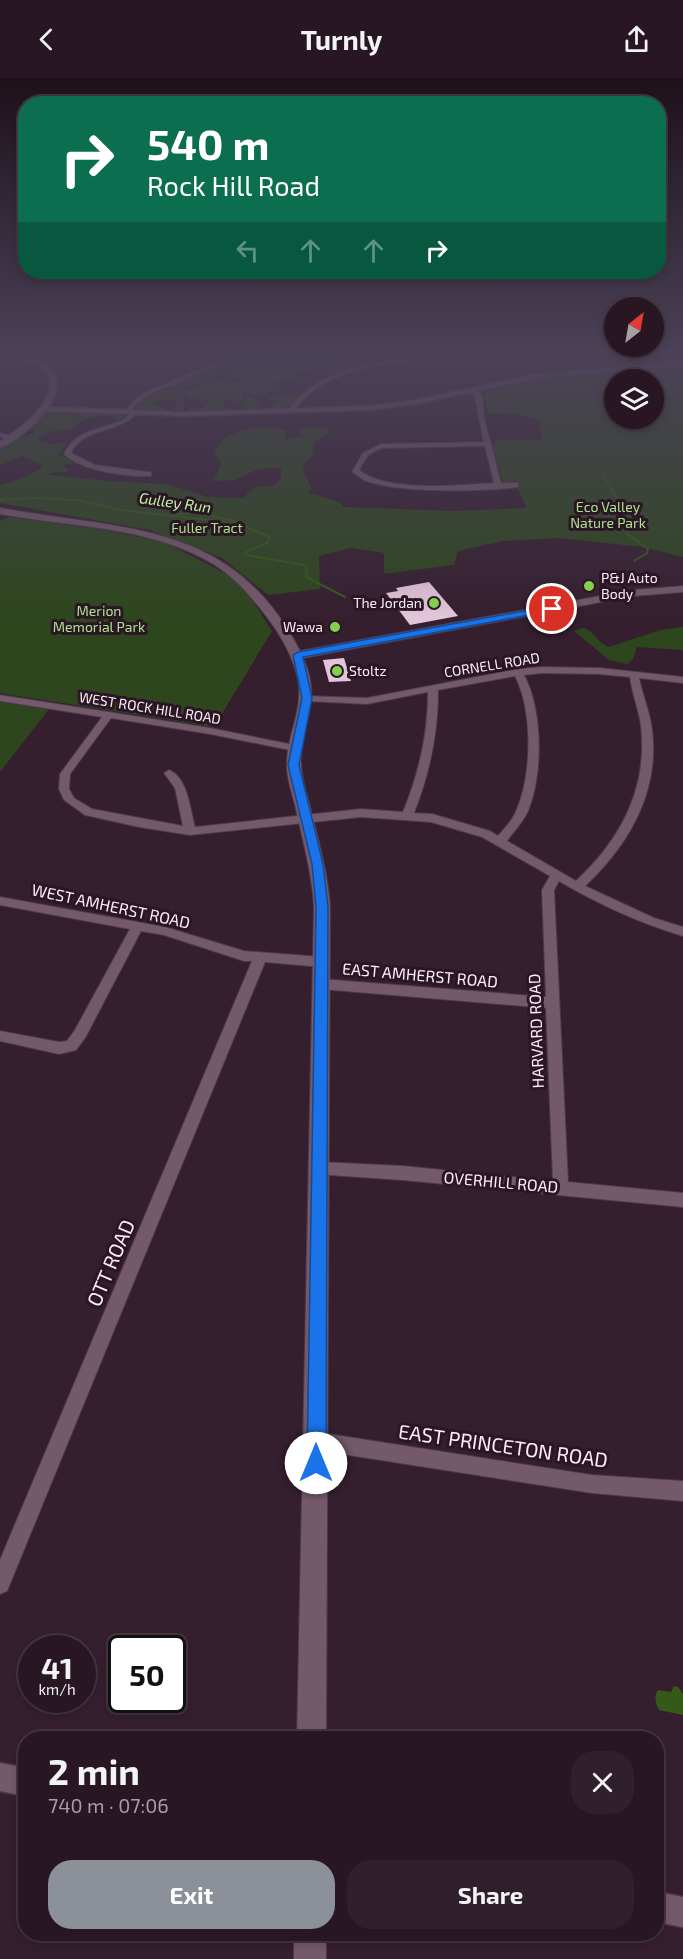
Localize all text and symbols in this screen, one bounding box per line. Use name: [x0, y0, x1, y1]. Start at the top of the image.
icon: back: [30, 23, 63, 56]
text: Turnly: [301, 23, 382, 55]
icon: share: [620, 23, 653, 56]
text: 540 m: [147, 118, 270, 168]
icon: right: [48, 120, 126, 198]
text: Rock Hill Road: [147, 169, 320, 201]
icon: left: [231, 234, 264, 267]
icon: ahead: [294, 234, 327, 267]
icon: ahead: [357, 234, 390, 267]
icon: right: [420, 234, 453, 267]
north arrow: [604, 297, 664, 357]
map controls: [604, 297, 664, 429]
button: layers: [604, 369, 664, 429]
water label: Gulley Run: [138, 488, 212, 517]
park label: Eco Valley Nature Park: [570, 498, 646, 531]
park label: Fuller Tract: [171, 519, 243, 536]
place label: P&J Auto Body: [601, 569, 658, 602]
marker: P&J Auto Body: [582, 579, 596, 593]
pin: [526, 583, 577, 634]
icon: arrive: [535, 592, 568, 625]
place label: The Jordan: [353, 594, 422, 611]
marker: The Jordan: [427, 596, 441, 610]
park label: Merion Memorial Park: [53, 602, 145, 635]
place label: Wawa: [283, 618, 323, 635]
marker: Wawa: [328, 620, 342, 634]
street label: CORNELL ROAD: [443, 649, 541, 680]
place label: Stoltz: [349, 662, 387, 679]
marker: Stoltz: [330, 664, 344, 678]
street label: WEST ROCK HILL ROAD: [78, 688, 222, 727]
street label: WEST AMHERST ROAD: [30, 879, 192, 932]
street label: EAST AMHERST ROAD: [341, 958, 499, 991]
street label: HARVARD ROAD: [524, 973, 547, 1089]
street label: OVERHILL ROAD: [443, 1167, 559, 1196]
street label: OTT ROAD: [81, 1216, 139, 1309]
street label: EAST PRINCETON ROAD: [397, 1418, 609, 1472]
position arrow: [284, 1431, 348, 1495]
speed limit sign: 50: [108, 1635, 186, 1713]
text: 41: [41, 1649, 73, 1685]
text: km/h: [38, 1680, 76, 1698]
text: 2 min: [48, 1749, 140, 1792]
button: close: [571, 1751, 634, 1814]
text: 740 m · 07:06: [48, 1793, 169, 1817]
button: Exit: [48, 1860, 335, 1929]
button: Share: [347, 1860, 634, 1929]

